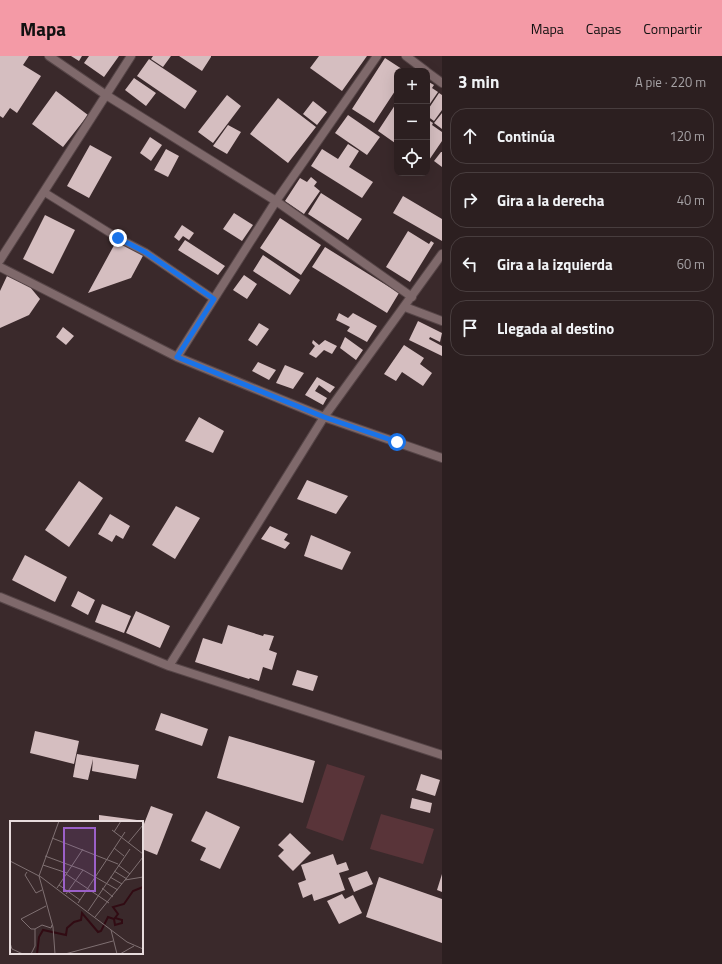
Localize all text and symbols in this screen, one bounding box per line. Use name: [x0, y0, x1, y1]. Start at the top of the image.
text: Mapa: [20, 14, 66, 43]
text: Mapa: [531, 18, 564, 39]
text: Capas: [586, 18, 621, 39]
text: Compartir: [643, 18, 702, 39]
map controls: [394, 68, 430, 176]
button: +: [394, 68, 430, 104]
text: 3 min: [458, 69, 499, 95]
text: A pie · 220 m: [635, 72, 706, 92]
button: −: [394, 104, 430, 140]
icon: ahead: [459, 125, 481, 147]
text: Continúa: [497, 125, 555, 148]
text: 120 m: [669, 126, 705, 146]
button: locate: [394, 140, 430, 176]
icon: right: [459, 189, 481, 211]
text: Gira a la derecha: [497, 189, 604, 212]
text: 40 m: [677, 190, 705, 210]
route end: [109, 229, 127, 247]
icon: left: [459, 253, 481, 275]
text: Gira a la izquierda: [497, 253, 613, 276]
text: 60 m: [677, 254, 705, 274]
icon: arrive: [459, 317, 481, 339]
text: Llegada al destino: [497, 317, 614, 340]
route start: [388, 433, 406, 451]
inset map: [10, 821, 143, 954]

